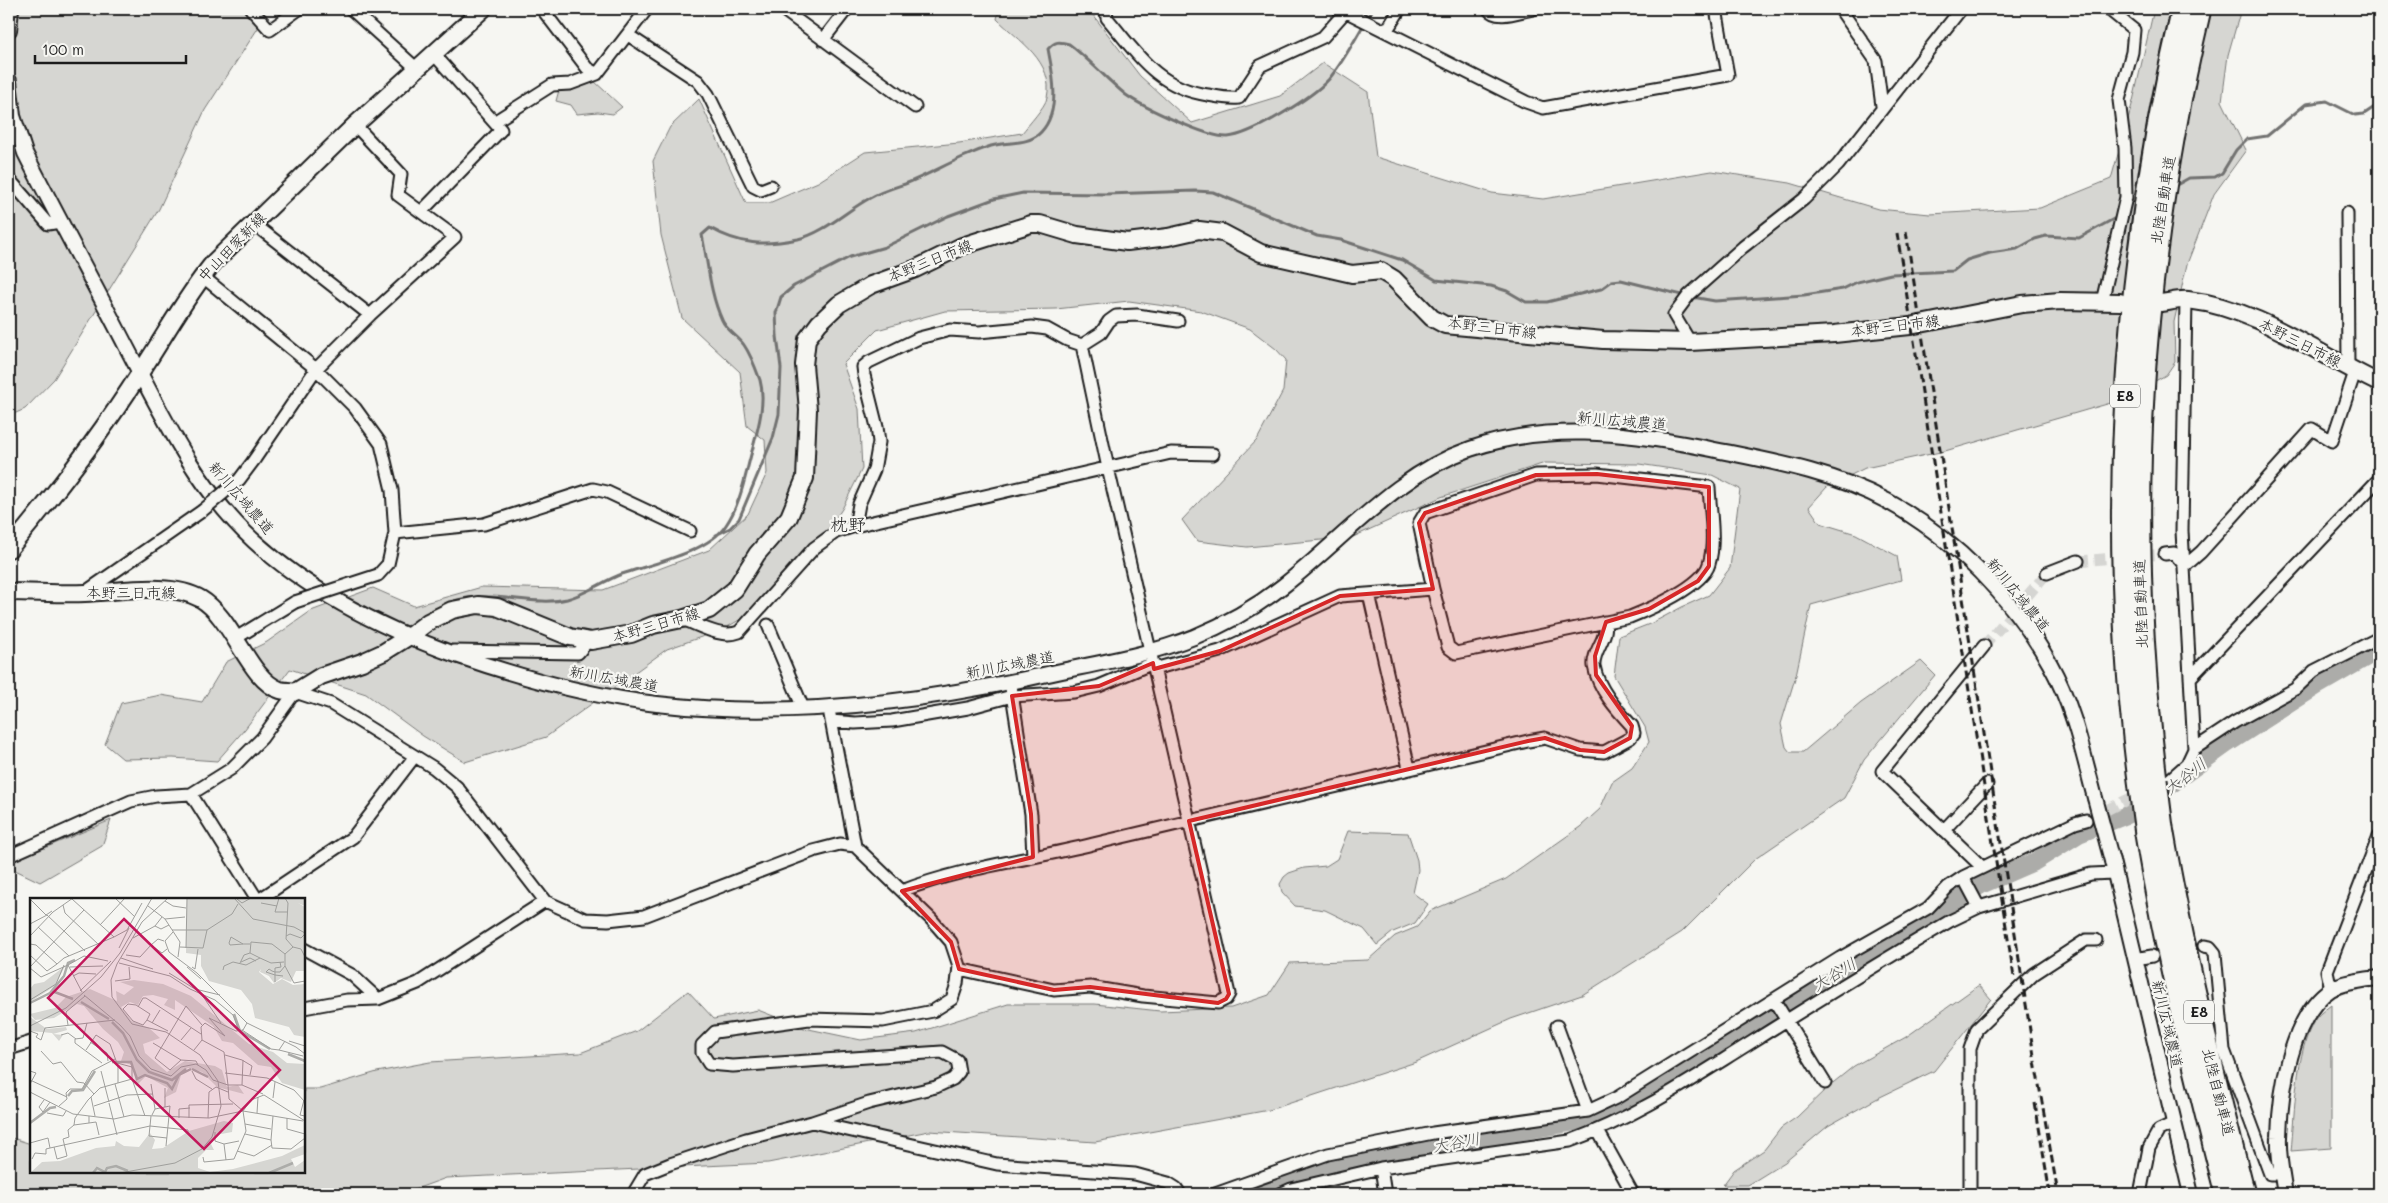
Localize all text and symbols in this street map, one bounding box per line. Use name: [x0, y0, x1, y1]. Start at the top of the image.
scale bar: [35, 32, 186, 64]
text: 100 m: [42, 39, 84, 59]
street label: 北陸自動車道: [2145, 154, 2179, 246]
street label: 中山田家新線: [193, 207, 270, 286]
street label: 本野三日市線: [884, 234, 975, 286]
street label: 本野三日市線: [1849, 310, 1941, 340]
street label: 本野三日市線: [1446, 312, 1538, 342]
street label: 本野三日市線: [2256, 313, 2345, 371]
road number: E8: [2110, 384, 2140, 408]
street label: 新川広域農道: [1576, 406, 1668, 434]
street label: 新川広域農道: [205, 457, 279, 538]
district label: 枕野: [830, 512, 866, 536]
street label: 新川広域農道: [1983, 553, 2055, 636]
street label: 北陸自動車道: [2128, 559, 2152, 649]
street label: 本野三日市線: [86, 582, 176, 602]
street label: 本野三日市線: [610, 602, 702, 646]
street label: 新川広域農道: [964, 646, 1056, 682]
street label: 新川広域農道: [568, 660, 660, 696]
water label: 大谷川: [2159, 753, 2210, 799]
inset map: [30, 898, 305, 1173]
water label: 大谷川: [1808, 952, 1860, 995]
street label: 新川広域農道: [2148, 978, 2188, 1070]
road number: E8: [2184, 1000, 2214, 1024]
street label: 北陸自動車道: [2198, 1046, 2240, 1138]
water label: 大谷川: [1430, 1127, 1481, 1156]

